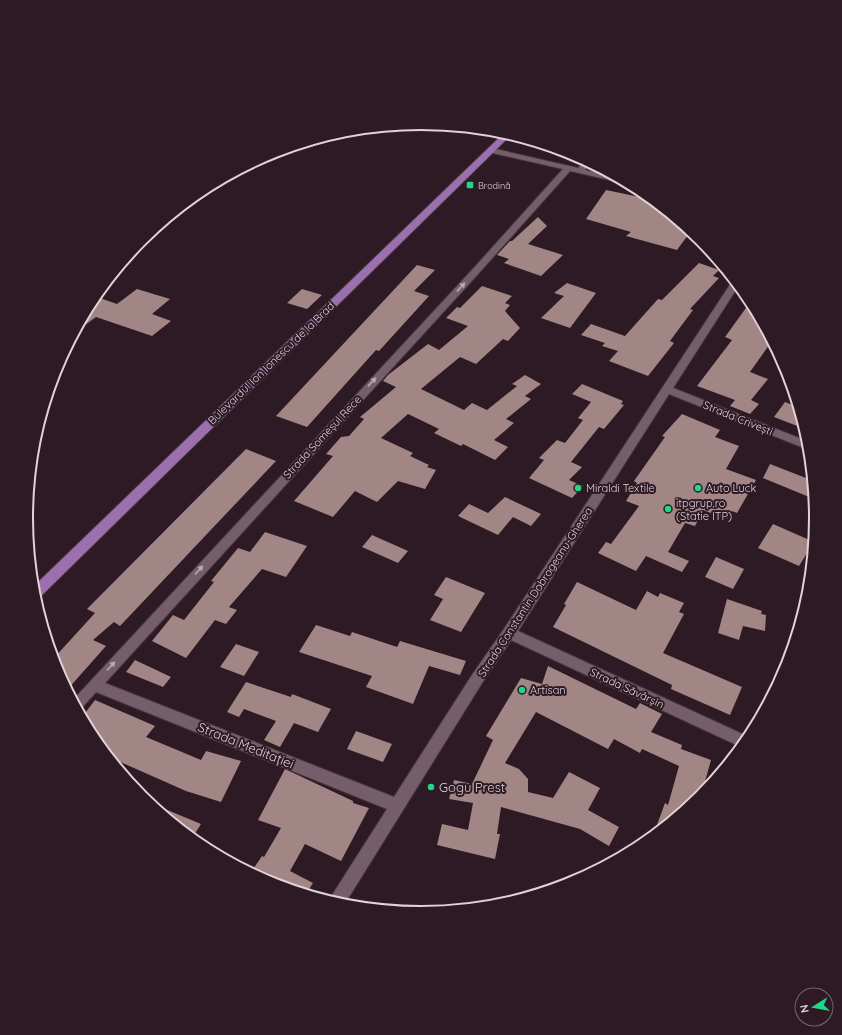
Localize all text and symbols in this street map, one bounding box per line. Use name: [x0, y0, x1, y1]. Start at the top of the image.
marker: Brodină: [465, 180, 475, 190]
place label: Brodină: [478, 180, 511, 191]
one-way arrow: [456, 282, 466, 292]
street label: Bulevardul Ion Ionescu de la Brad: [205, 299, 337, 427]
one-way arrow: [368, 377, 377, 388]
street label: Strada Someșul Rece: [280, 393, 364, 481]
street label: Strada Crivești: [701, 398, 775, 438]
place label: Miraldi Textile: [586, 481, 655, 495]
place label: Auto Luck: [706, 481, 756, 495]
marker: Miraldi Textile: [573, 483, 583, 493]
marker: Auto Luck: [693, 483, 703, 493]
place label: itpgrup.ro (Statie ITP): [676, 496, 732, 523]
street label: Strada Constantin Dobrogeanu-Gherea: [475, 504, 595, 680]
marker: itpgrup.ro (Statie ITP): [663, 504, 673, 514]
one-way arrow: [194, 565, 203, 576]
one-way arrow: [106, 661, 116, 671]
street label: Strada Săvârșin: [588, 665, 666, 711]
place label: Artisan: [530, 683, 566, 697]
marker: Artisan: [517, 685, 527, 695]
street label: Strada Meditației: [196, 718, 296, 772]
place label: Gogu Prest: [439, 779, 505, 795]
marker: Gogu Prest: [426, 782, 436, 792]
north arrow: [794, 987, 834, 1027]
text: N: [797, 1004, 812, 1014]

